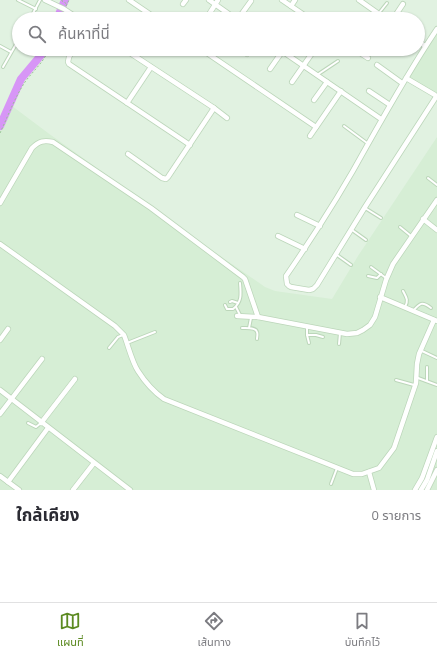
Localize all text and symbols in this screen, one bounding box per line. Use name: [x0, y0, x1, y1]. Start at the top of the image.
search box: [12, 12, 425, 56]
icon: search: [26, 23, 48, 45]
text: ค้นหาที่นี่: [58, 23, 110, 43]
text: ใกล้เคียง: [16, 503, 79, 526]
text: 0 รายการ: [371, 506, 421, 524]
tab: แผนที่: [57, 610, 84, 651]
tab: เส้นทาง: [198, 610, 231, 651]
tab: บันทึกไว้: [345, 610, 380, 651]

